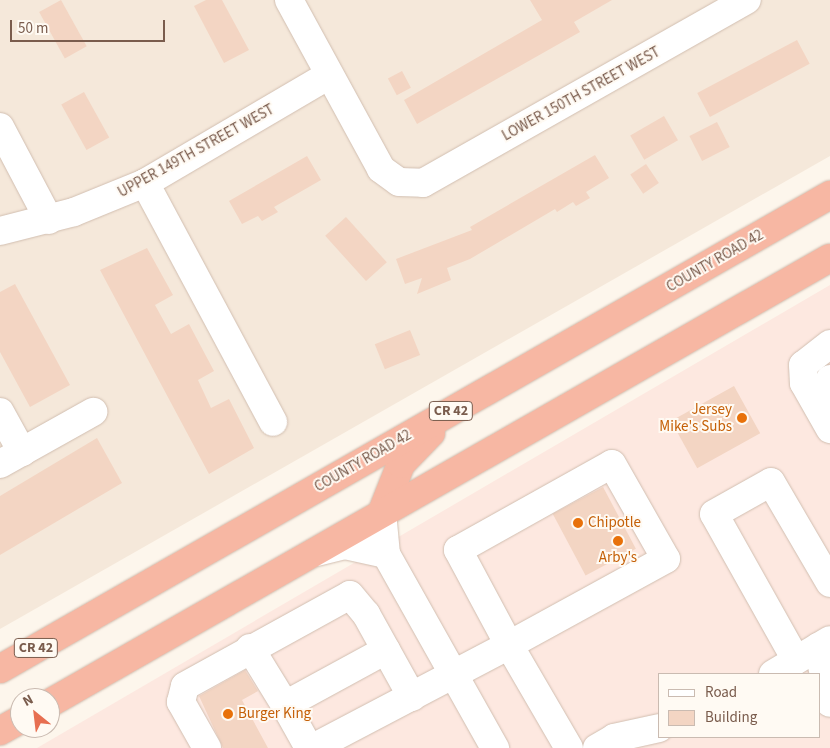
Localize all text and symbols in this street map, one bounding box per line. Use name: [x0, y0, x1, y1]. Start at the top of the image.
scale bar: [12, 10, 168, 42]
text: 50 m: [18, 18, 48, 39]
street label: LOWER 150TH STREET WEST: [499, 43, 663, 145]
street label: UPPER 149TH STREET WEST: [115, 100, 277, 202]
street label: COUNTY ROAD 42: [663, 226, 767, 296]
road number: CR 42: [428, 400, 474, 422]
place label: Jersey Mike's Subs: [659, 400, 732, 435]
marker: Jersey Mike's Subs: [736, 412, 748, 424]
street label: COUNTY ROAD 42: [311, 426, 415, 496]
place label: Chipotle: [588, 514, 641, 532]
marker: Chipotle: [572, 517, 584, 529]
marker: Arby's: [612, 535, 624, 547]
place label: Arby's: [599, 549, 637, 567]
road number: CR 42: [14, 636, 58, 660]
legend: [658, 673, 820, 738]
text: Road: [705, 682, 737, 703]
north arrow: [10, 688, 60, 738]
text: N: [19, 690, 37, 712]
place label: Burger King: [238, 705, 311, 723]
text: Building: [705, 707, 757, 728]
marker: Burger King: [222, 708, 234, 720]

